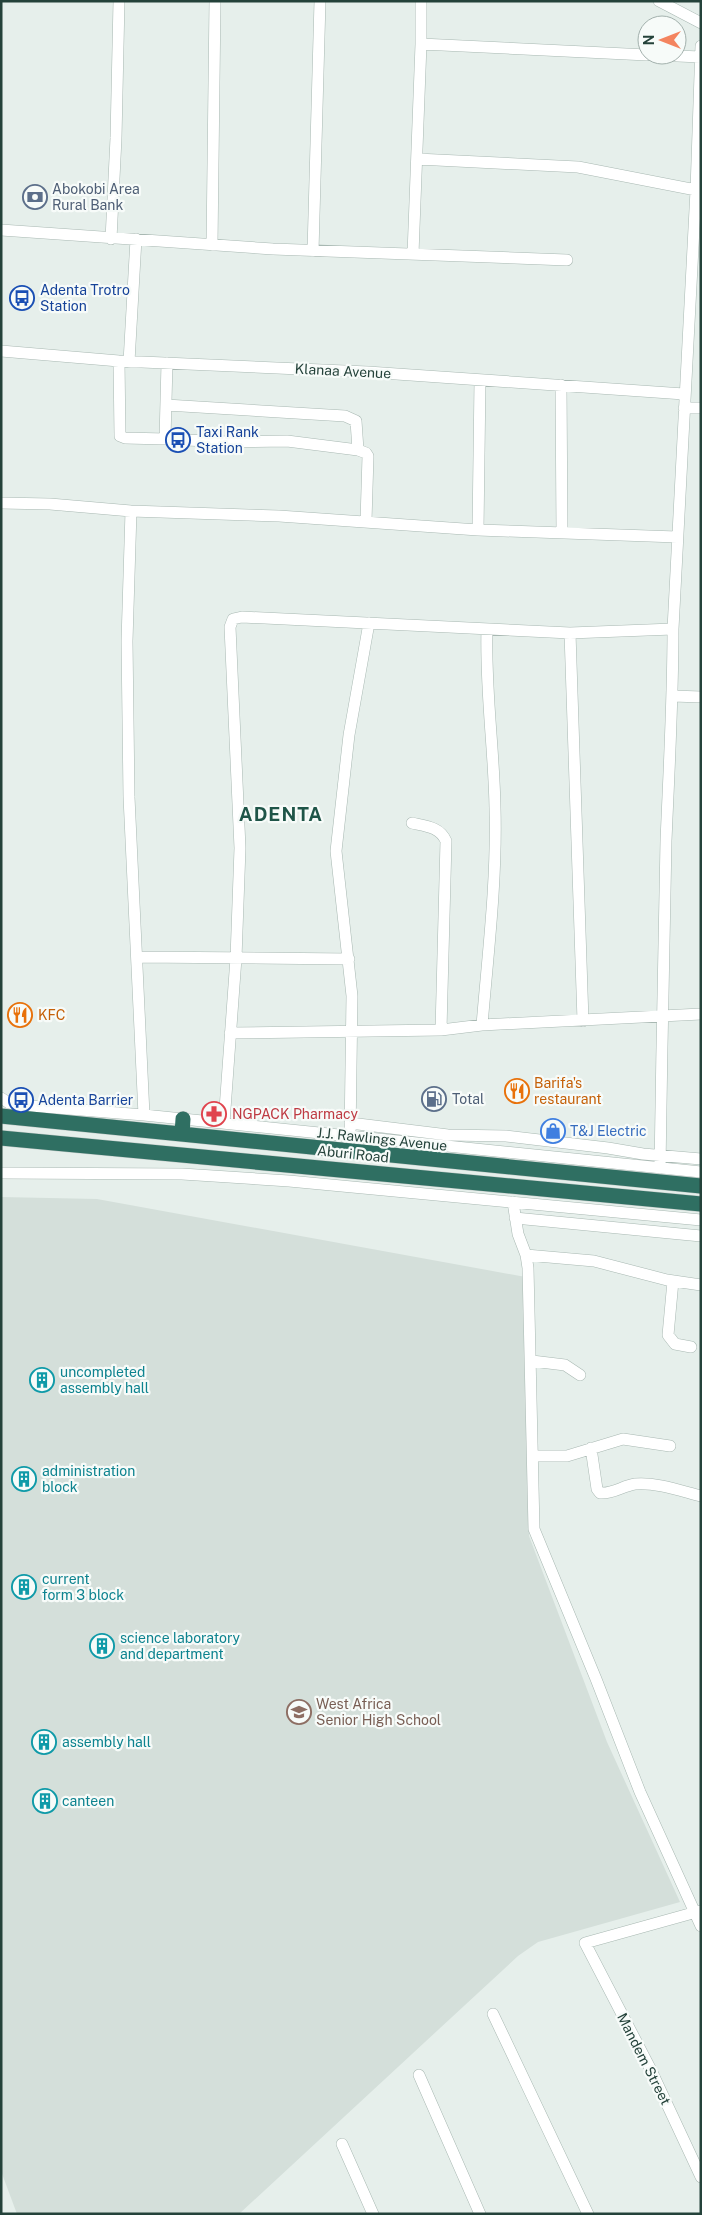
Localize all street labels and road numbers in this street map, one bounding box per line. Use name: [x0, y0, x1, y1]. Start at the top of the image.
street label: Klanaa Avenue: [294, 360, 392, 382]
street label: J.J. Rawlings Avenue: [316, 1124, 448, 1154]
street label: Aburi Road: [316, 1142, 390, 1166]
street label: Mandem Street: [614, 2010, 674, 2108]

